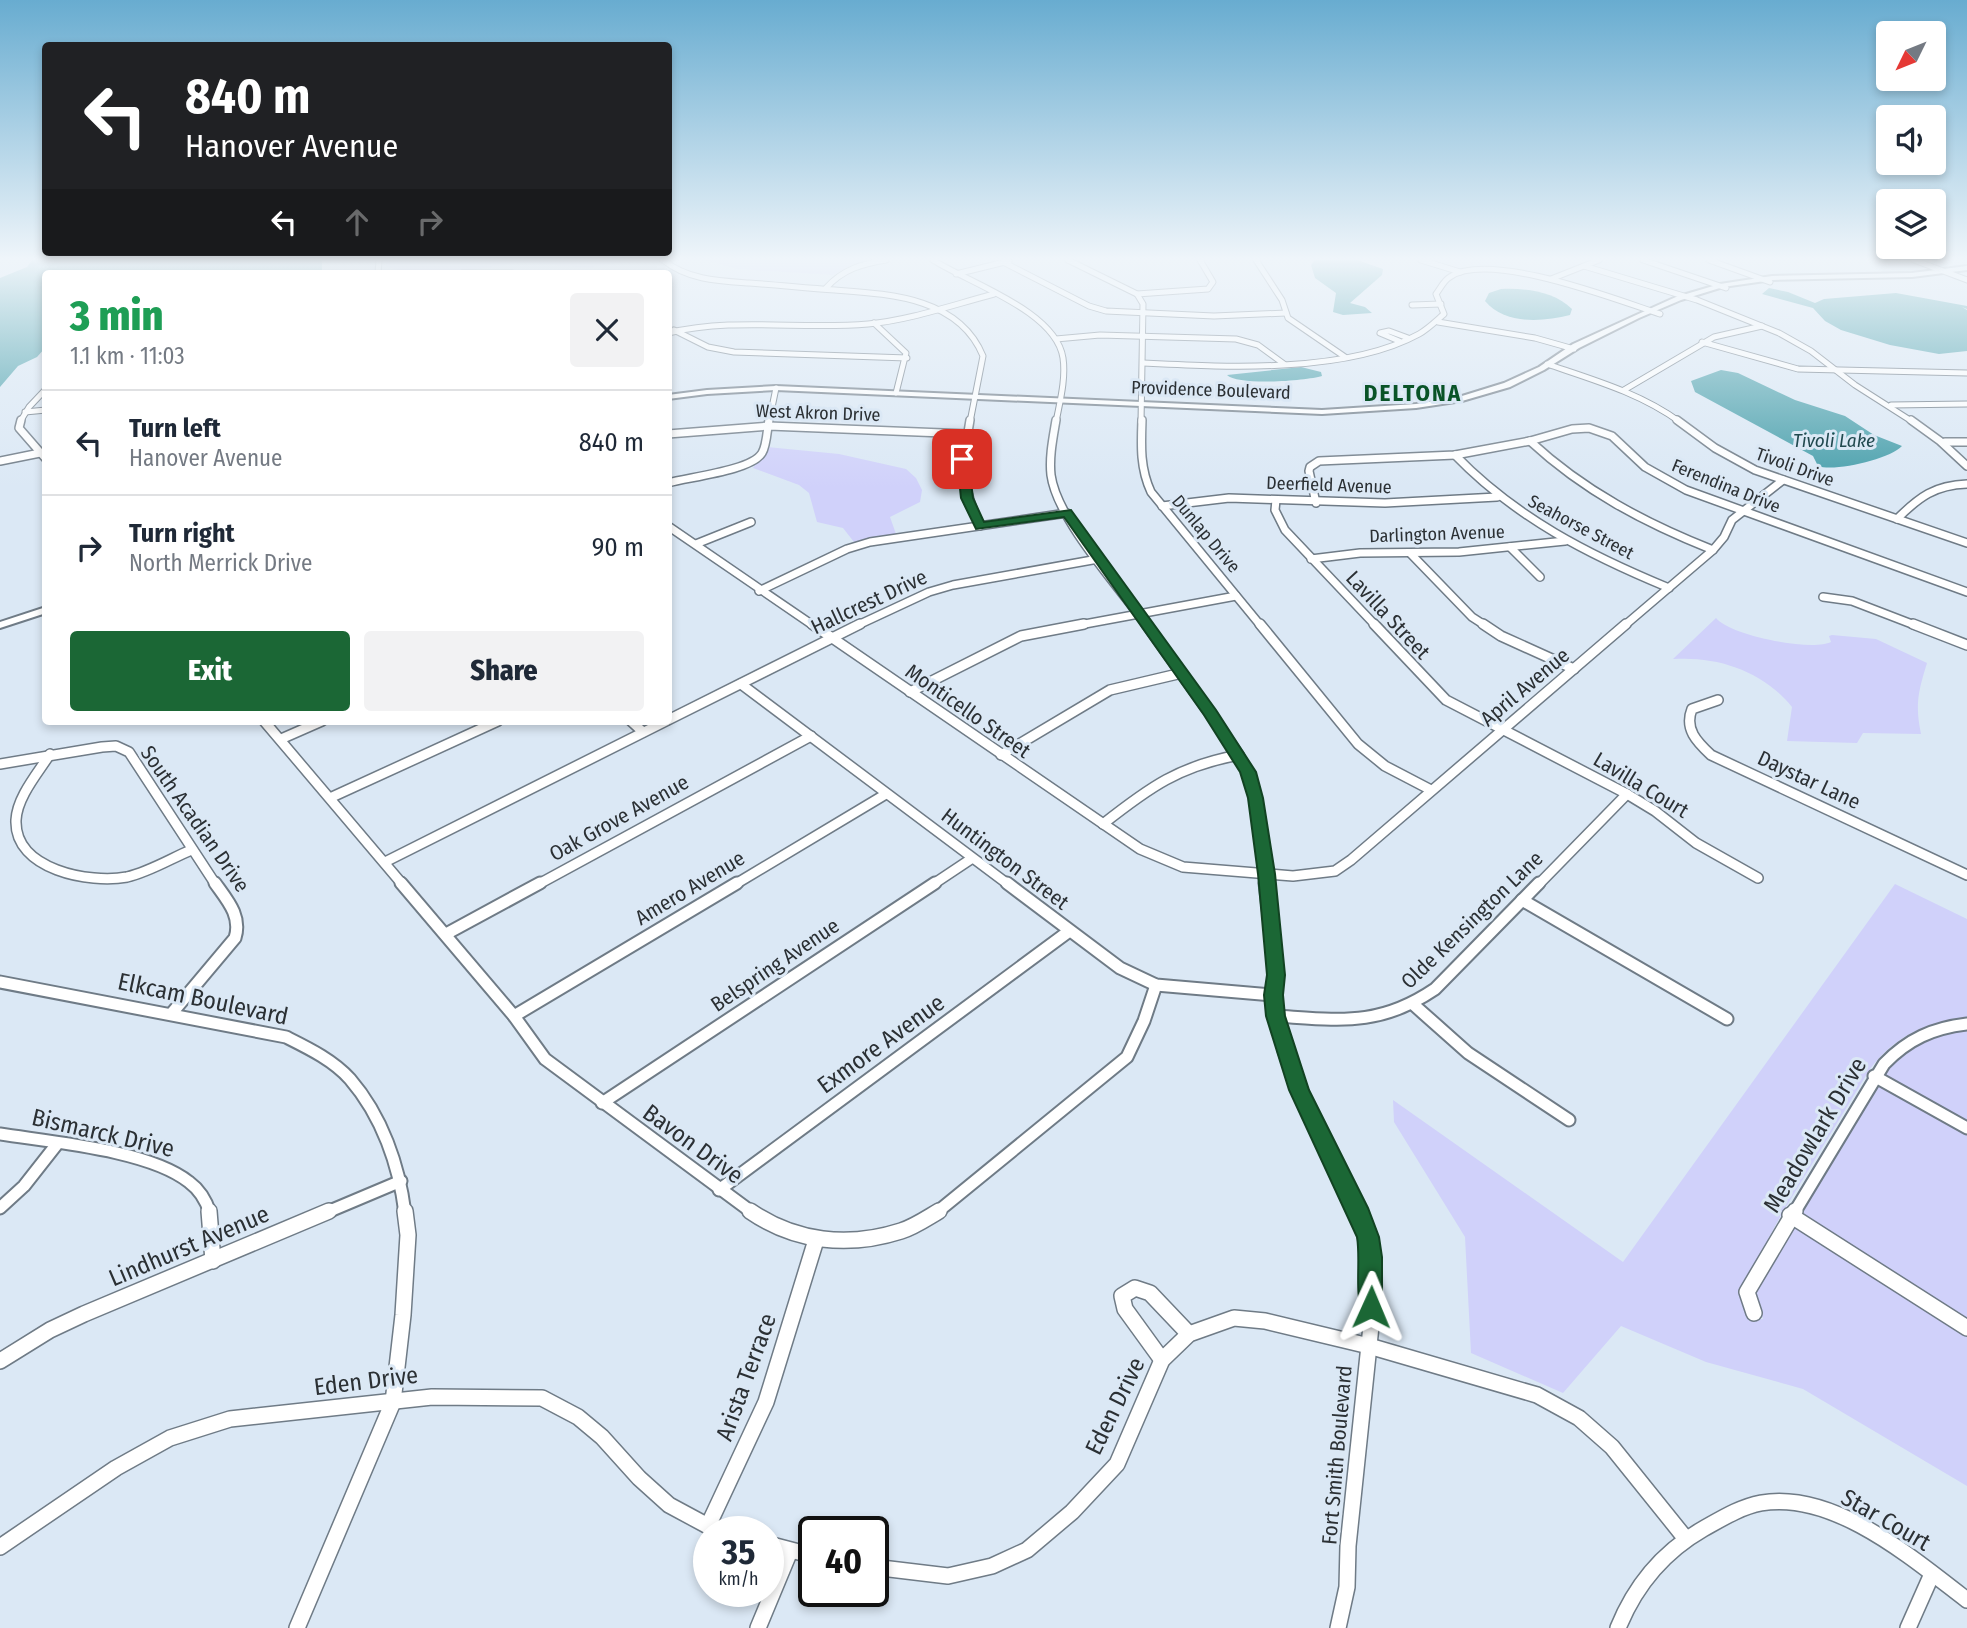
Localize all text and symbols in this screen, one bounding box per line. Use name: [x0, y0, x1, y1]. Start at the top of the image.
north arrow: [1876, 21, 1946, 91]
map controls: [1876, 21, 1946, 259]
text: 840 m: [185, 67, 310, 126]
icon: left: [70, 70, 161, 161]
button: sound: [1876, 105, 1946, 175]
text: Hanover Avenue: [185, 127, 398, 165]
button: layers: [1876, 189, 1946, 259]
icon: left: [265, 203, 303, 241]
icon: ahead: [338, 203, 376, 241]
icon: right: [411, 203, 449, 241]
text: 3 min: [70, 291, 163, 341]
button: close: [570, 293, 644, 367]
text: 1.1 km · 11:03: [70, 342, 185, 370]
street label: Providence Boulevard: [1131, 376, 1291, 404]
district label: DELTONA: [1364, 379, 1462, 407]
street label: West Akron Drive: [755, 400, 881, 426]
text: Turn left: [129, 413, 221, 444]
icon: left: [70, 424, 108, 462]
text: 840 m: [579, 427, 644, 458]
pin: [932, 429, 992, 489]
water label: Tivoli Lake: [1793, 429, 1875, 452]
icon: arrive: [943, 440, 981, 478]
street label: Tivoli Drive: [1753, 443, 1837, 491]
text: Hanover Avenue: [129, 444, 282, 472]
street label: Ferendina Drive: [1669, 454, 1784, 518]
street label: Deerfield Avenue: [1266, 472, 1392, 498]
street label: Seahorse Street: [1524, 490, 1638, 564]
street label: Dunlap Drive: [1167, 491, 1245, 577]
text: Turn right: [129, 518, 235, 549]
street label: Darlington Avenue: [1369, 521, 1505, 547]
icon: right: [70, 529, 108, 567]
text: 90 m: [592, 532, 644, 563]
text: North Merrick Drive: [129, 549, 312, 577]
street label: Hallcrest Drive: [807, 564, 931, 640]
street label: Lavilla Street: [1340, 565, 1436, 665]
button: Exit: [70, 631, 350, 711]
button: Share: [364, 631, 644, 711]
street label: April Avenue: [1475, 642, 1575, 732]
street label: Monticello Street: [900, 658, 1036, 764]
street label: South Acadian Drive: [135, 741, 255, 897]
street label: Daystar Lane: [1754, 745, 1864, 815]
street label: Lavilla Court: [1589, 746, 1693, 824]
street label: Oak Grove Avenue: [545, 769, 693, 867]
street label: Huntington Street: [936, 803, 1074, 916]
street label: Amero Avenue: [630, 845, 750, 931]
street label: Olde Kensington Lane: [1396, 846, 1548, 994]
street label: Belspring Avenue: [706, 913, 844, 1017]
street label: Elkcam Boulevard: [115, 967, 291, 1031]
street label: Exmore Avenue: [812, 989, 950, 1099]
street label: Meadowlark Drive: [1758, 1053, 1872, 1217]
street label: Bavon Drive: [638, 1098, 748, 1190]
street label: Bismarck Drive: [29, 1103, 177, 1163]
street label: Lindhurst Avenue: [105, 1200, 273, 1292]
position arrow: [1334, 1270, 1408, 1344]
street label: Arista Terrace: [710, 1310, 782, 1444]
street label: Eden Drive: [1079, 1353, 1151, 1459]
street label: Eden Drive: [312, 1361, 420, 1401]
street label: Fort Smith Boulevard: [1316, 1364, 1358, 1546]
street label: Star Court: [1836, 1483, 1936, 1557]
speed limit sign: 40: [798, 1516, 889, 1607]
text: 35: [722, 1531, 755, 1573]
text: km/h: [718, 1568, 759, 1590]

